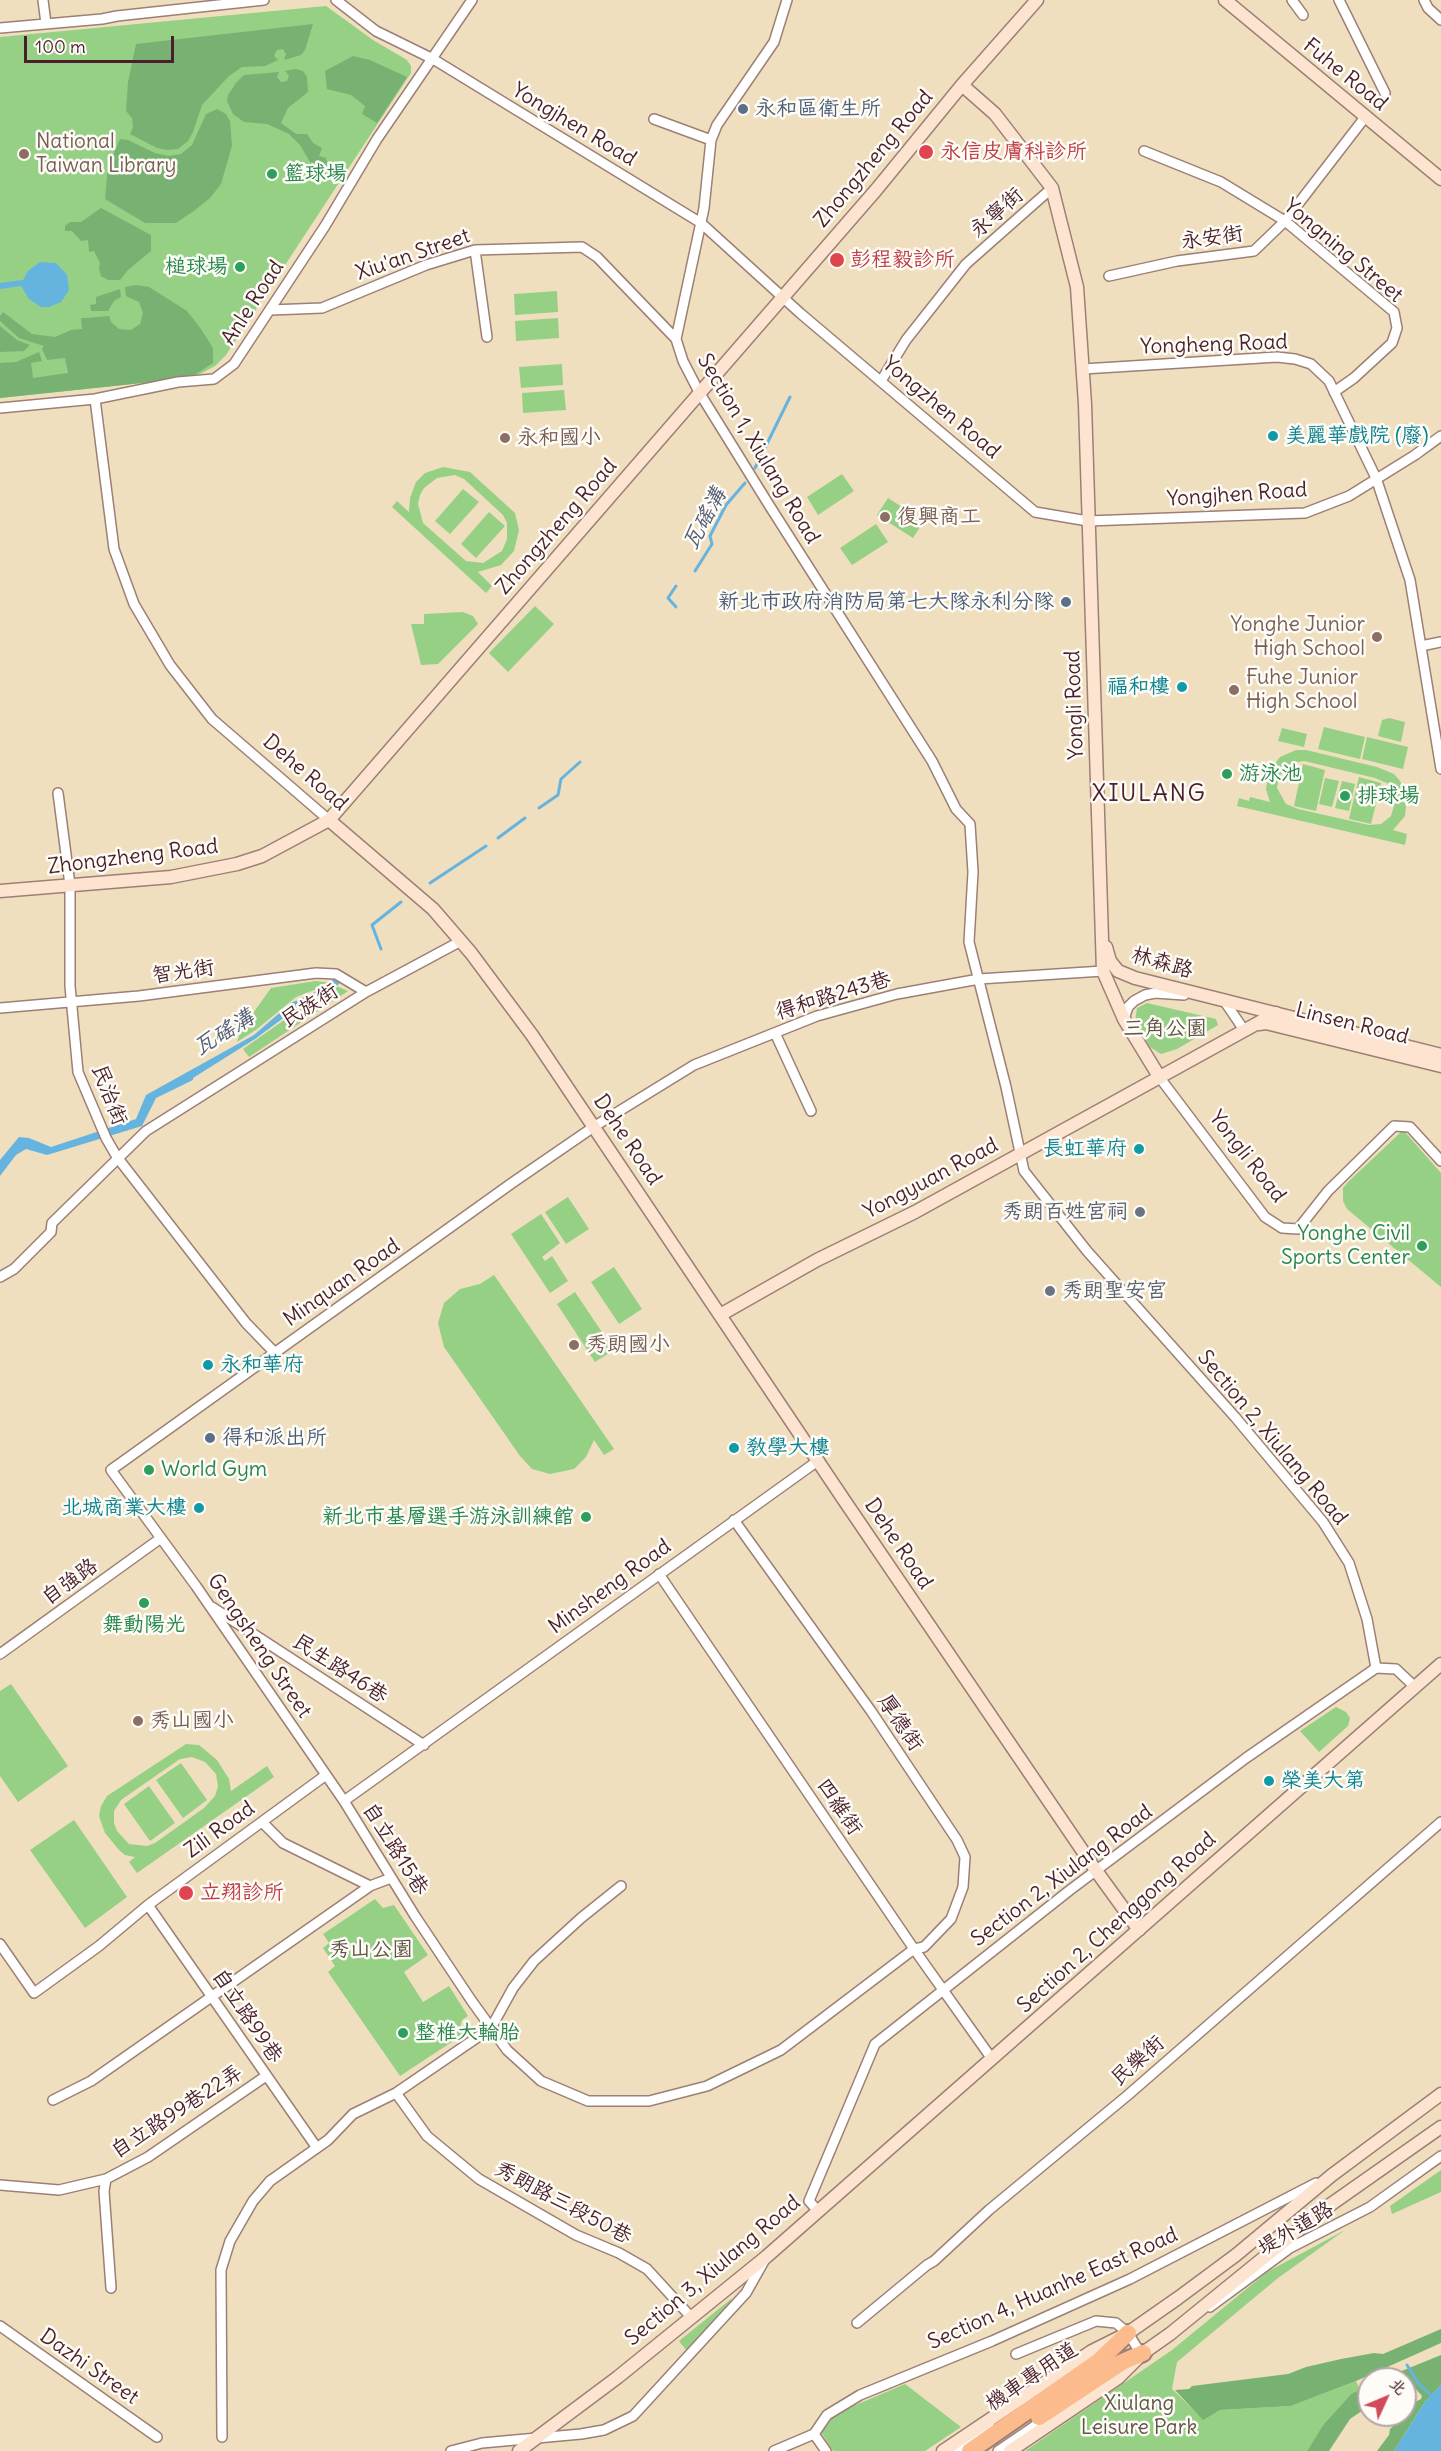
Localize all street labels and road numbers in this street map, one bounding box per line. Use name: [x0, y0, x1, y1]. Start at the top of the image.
street label: Fuhe Road: [1298, 33, 1392, 117]
street label: Yongjhen Road: [507, 78, 641, 172]
street label: Zhongzheng Road: [809, 85, 939, 233]
street label: 永寧街: [965, 183, 1029, 243]
street label: Yongning Street: [1278, 194, 1408, 308]
street label: 永安街: [1179, 221, 1245, 255]
street label: Xiu'an Street: [353, 224, 473, 286]
street label: Anle Road: [216, 256, 290, 350]
street label: Yongheng Road: [1140, 330, 1288, 360]
street label: Section 1, Xiulang Road: [691, 349, 825, 549]
street label: Yongzhen Road: [877, 351, 1005, 465]
street label: Zhongzheng Road: [491, 454, 623, 600]
street label: Yongjhen Road: [1166, 478, 1308, 512]
street label: Yongli Road: [1060, 650, 1090, 760]
street label: Dehe Road: [258, 729, 352, 817]
street label: Zhongzheng Road: [46, 834, 220, 880]
street label: 林森路: [1128, 942, 1196, 984]
street label: 智光街: [150, 955, 216, 989]
street label: 得和路243巷: [772, 967, 894, 1025]
street label: 民族街: [277, 979, 343, 1033]
street label: Linsen Road: [1293, 998, 1411, 1050]
street label: 民治街: [86, 1061, 132, 1129]
street label: Dehe Road: [588, 1090, 666, 1190]
street label: Yongli Road: [1203, 1106, 1291, 1208]
street label: Yongyuan Road: [860, 1133, 1002, 1225]
street label: Minquan Road: [279, 1234, 405, 1332]
street label: Section 2, Xiulang Road: [1192, 1346, 1352, 1530]
street label: Dehe Road: [859, 1494, 937, 1594]
street label: Minsheng Road: [544, 1534, 676, 1640]
street label: 自強路: [37, 1553, 103, 1611]
street label: Gengsheng Street: [202, 1569, 316, 1723]
street label: 民生路46巷: [288, 1629, 392, 1709]
street label: 厚德街: [872, 1690, 928, 1756]
street label: 四維街: [811, 1774, 867, 1840]
street label: Zili Road: [180, 1796, 260, 1864]
street label: 自立路15巷: [357, 1798, 433, 1900]
street label: Section 2, Xiulang Road: [966, 1800, 1158, 1952]
street label: Section 2, Chenggong Road: [1013, 1827, 1221, 2019]
street label: 自立路99巷: [206, 1964, 288, 2068]
street label: 民樂街: [1106, 2031, 1170, 2091]
street label: 自立路99巷22弄: [106, 2060, 248, 2164]
street label: 秀朗路三段50巷: [490, 2156, 636, 2250]
street label: Section 3, Xiulang Road: [620, 2190, 806, 2352]
street label: 堤外道路: [1254, 2197, 1338, 2261]
street label: Section 4, Huanhe East Road: [924, 2222, 1182, 2356]
street label: Dazhi Street: [35, 2324, 143, 2410]
street label: 機車專用道: [981, 2337, 1083, 2417]

